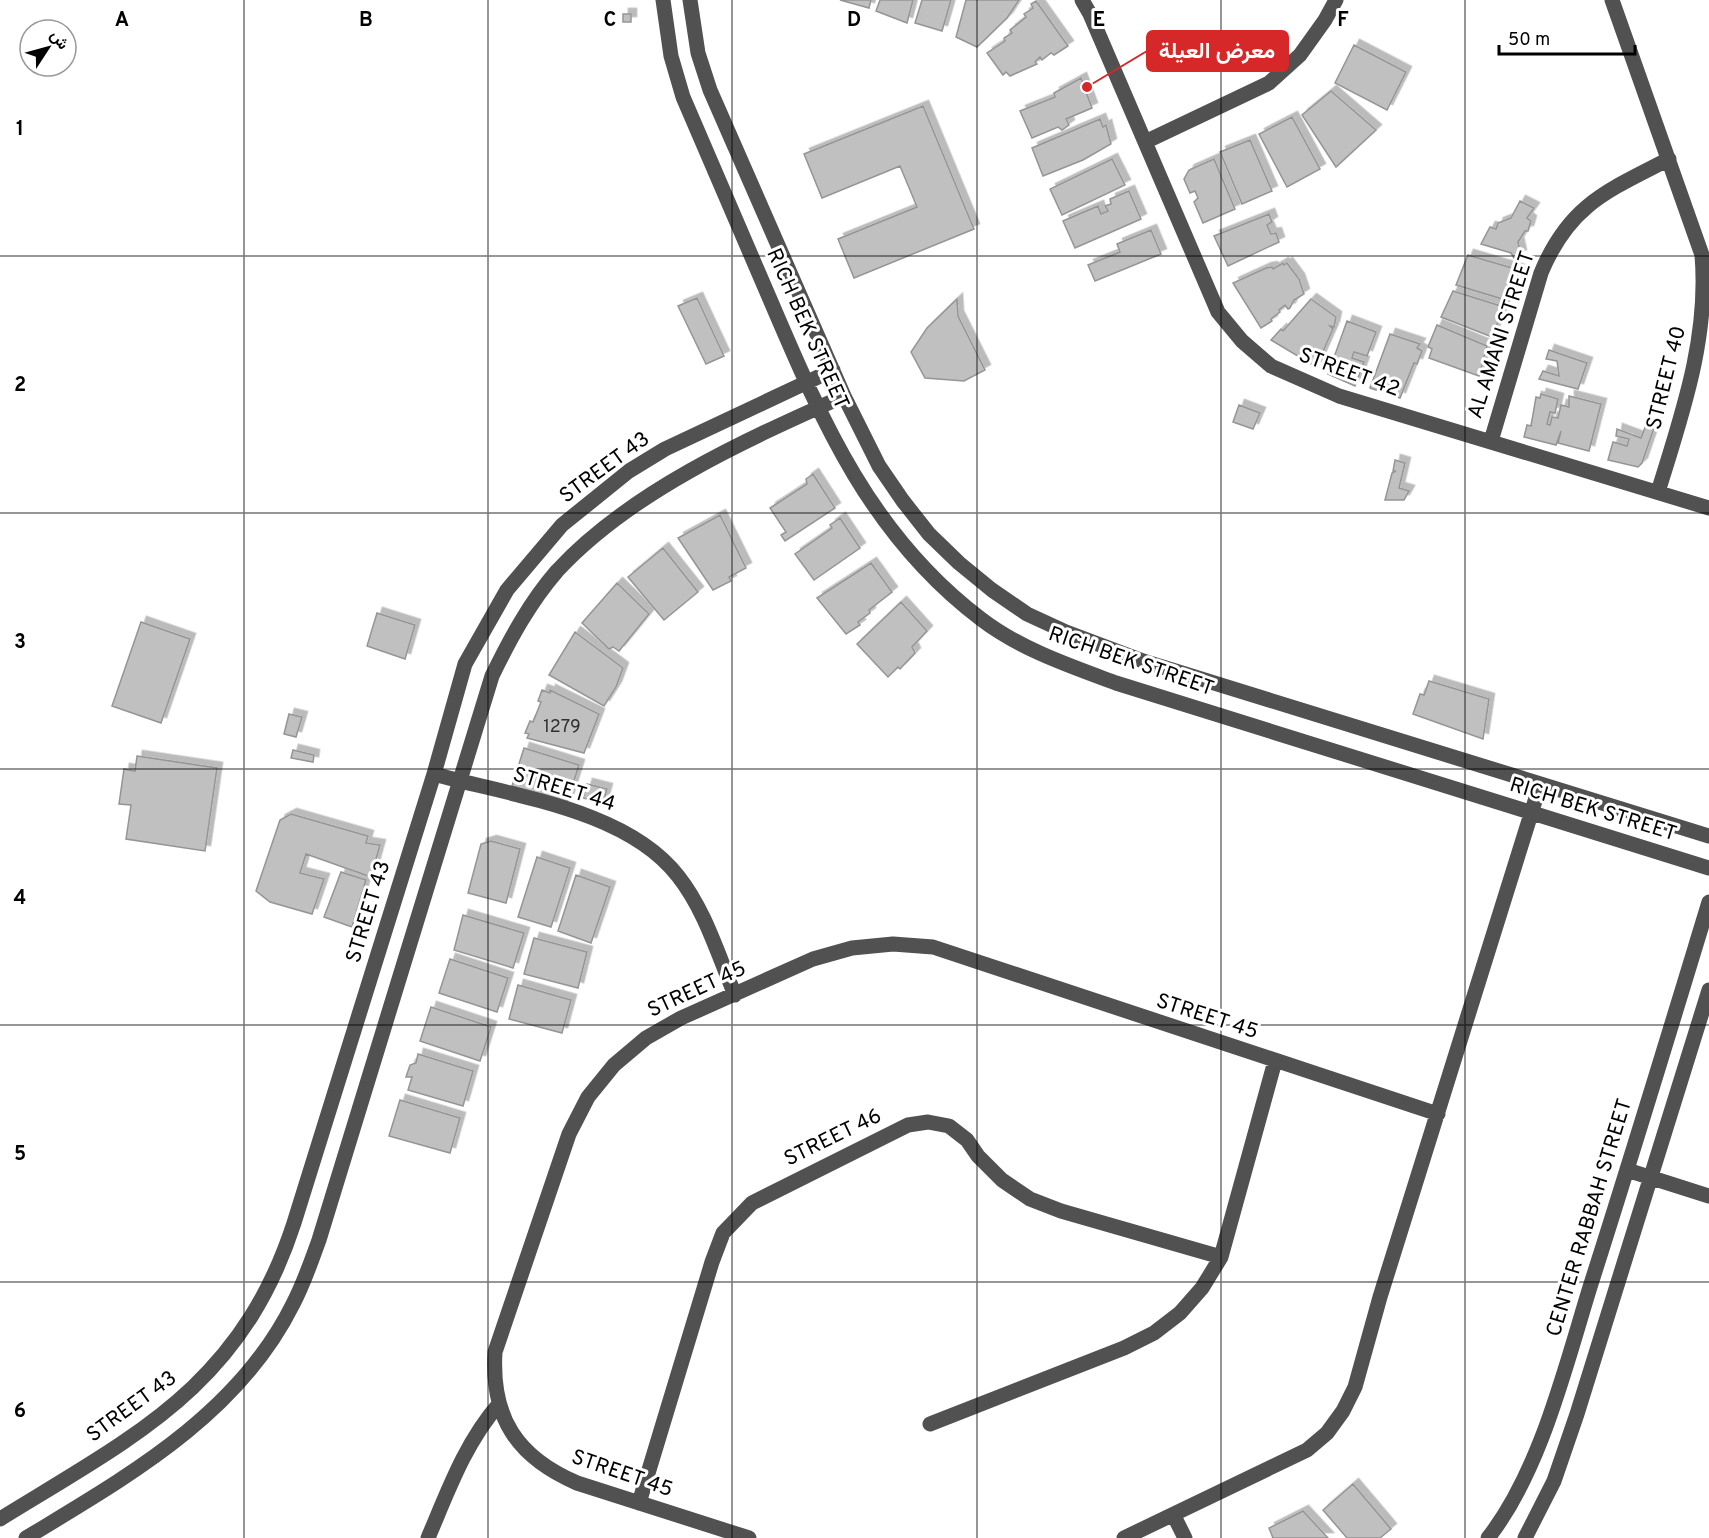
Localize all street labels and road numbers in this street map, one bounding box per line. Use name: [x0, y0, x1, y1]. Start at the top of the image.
street label: RICH BEK STREET: [759, 244, 855, 414]
street label: AL AMANI STREET: [1462, 248, 1542, 422]
street label: STREET 40: [1641, 323, 1693, 433]
street label: STREET 42: [1295, 342, 1403, 404]
street label: STREET 43: [554, 426, 656, 510]
street label: RICH BEK STREET: [1045, 621, 1217, 703]
street label: STREET 44: [509, 762, 619, 818]
street label: RICH BEK STREET: [1506, 772, 1680, 848]
street label: STREET 43: [341, 858, 397, 966]
street label: STREET 45: [643, 955, 751, 1025]
street label: STREET 45: [1153, 988, 1261, 1046]
street label: CENTER RABBAH STREET: [1541, 1096, 1639, 1340]
street label: STREET 46: [780, 1103, 886, 1173]
street label: STREET 43: [81, 1365, 183, 1449]
street label: STREET 45: [568, 1444, 676, 1504]

